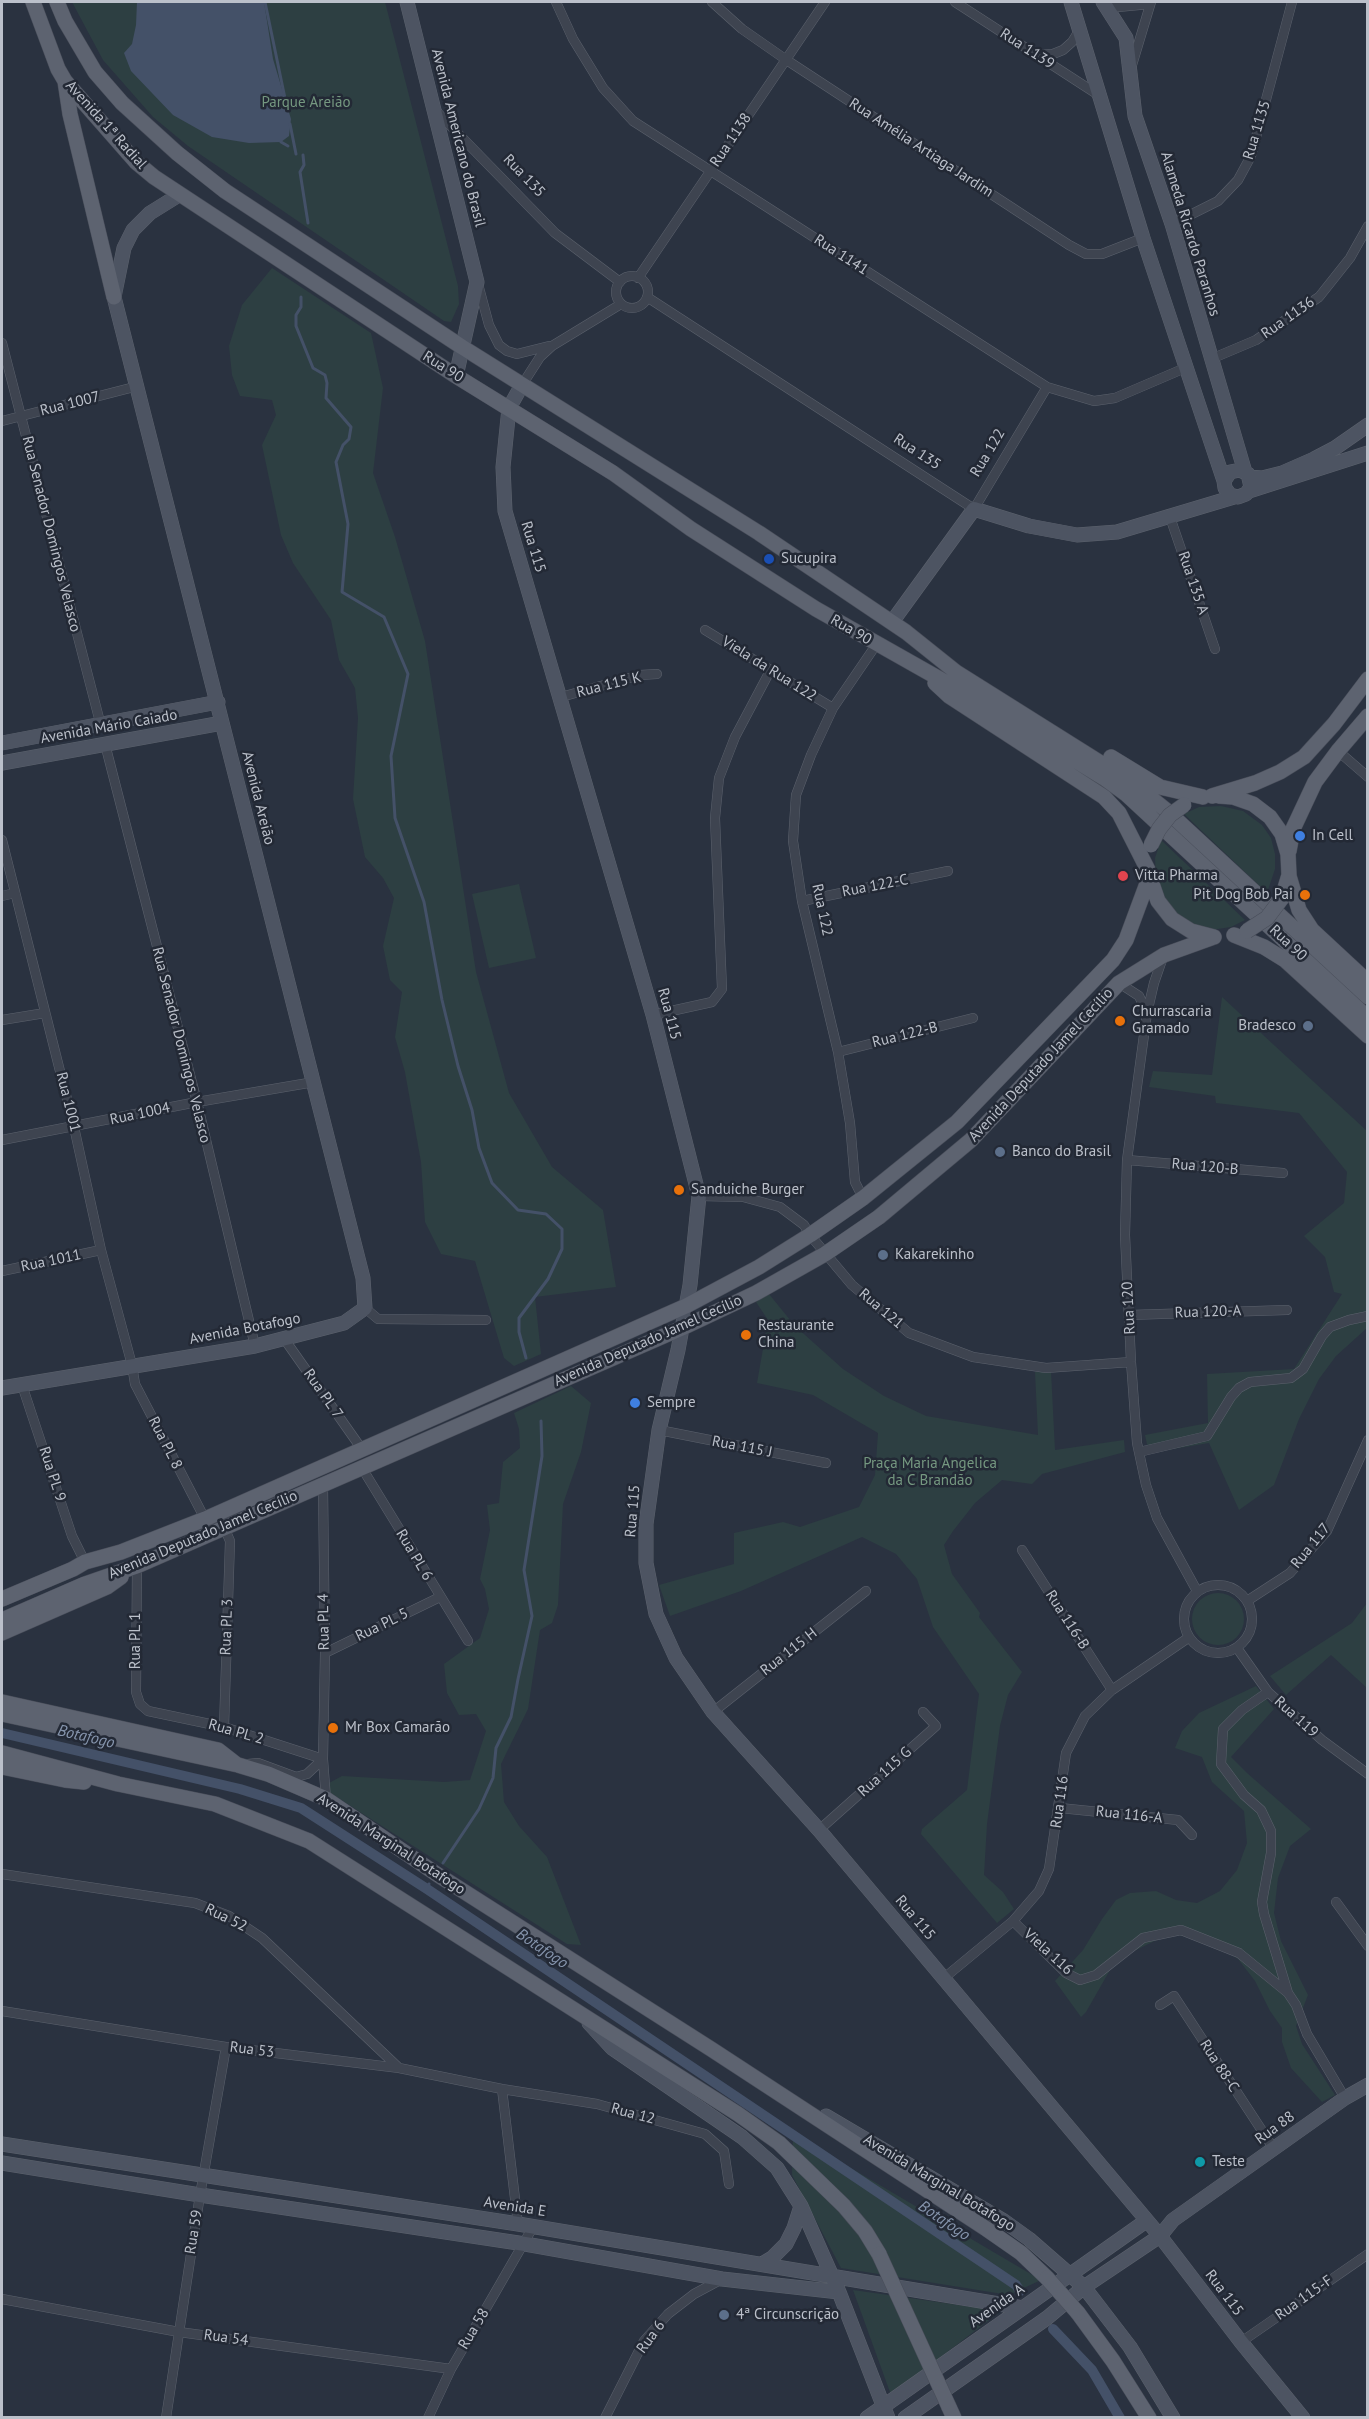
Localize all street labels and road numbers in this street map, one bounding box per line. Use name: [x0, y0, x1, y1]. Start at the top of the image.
street label: Rua 1139: [997, 25, 1057, 73]
street label: Avenida Americano do Brasil: [427, 47, 489, 229]
street label: Avenida 1ª Radial: [62, 77, 150, 173]
street label: Rua Amélia Artiaga Jardim: [846, 95, 996, 201]
street label: Rua 1135: [1239, 98, 1275, 162]
street label: Rua 1138: [706, 110, 756, 170]
street label: Alameda Ricardo Paranhos: [1156, 150, 1224, 318]
street label: Rua 135: [499, 151, 549, 201]
street label: Rua 1141: [811, 231, 871, 279]
street label: Rua 1136: [1258, 293, 1318, 343]
street label: Rua 90: [419, 348, 467, 386]
street label: Rua 1007: [38, 388, 102, 420]
street label: Rua 122: [967, 426, 1009, 480]
street label: Rua 135: [890, 430, 944, 474]
street label: Rua Senador Domingos Velasco: [18, 434, 84, 634]
street label: Rua 115: [517, 519, 549, 575]
street label: Rua 135 A: [1174, 549, 1212, 617]
street label: Rua 90: [827, 611, 875, 649]
street label: Viela da Rua 122: [718, 633, 820, 705]
street label: Rua 115 K: [575, 668, 643, 702]
street label: Avenida Mário Caiado: [39, 706, 179, 748]
street label: Avenida Areião: [238, 749, 278, 847]
street label: Rua 122-C: [840, 871, 910, 901]
street label: Rua 122: [808, 882, 836, 938]
street label: Rua 90: [1266, 921, 1310, 965]
street label: Rua Senador Domingos Velasco: [148, 945, 214, 1145]
street label: Avenida Deputado Jamel Cecílio: [965, 984, 1117, 1146]
street label: Rua 115: [653, 986, 685, 1042]
street label: Rua 122-B: [870, 1018, 940, 1052]
street label: Rua 1001: [52, 1070, 84, 1134]
street label: Rua 1004: [108, 1099, 172, 1129]
street label: Rua 120-B: [1171, 1155, 1239, 1179]
street label: Rua 1011: [19, 1246, 83, 1276]
street label: Rua 120: [1119, 1281, 1139, 1335]
street label: Rua 121: [855, 1285, 907, 1333]
street label: Avenida Deputado Jamel Cecílio: [551, 1291, 745, 1391]
street label: Rua 120-A: [1174, 1302, 1242, 1322]
street label: Avenida Botafogo: [188, 1309, 302, 1349]
street label: Rua PL 7: [299, 1366, 347, 1422]
street label: Rua PL 8: [144, 1414, 186, 1472]
street label: Rua 115 J: [710, 1432, 774, 1462]
street label: Rua PL 9: [35, 1444, 69, 1504]
street label: Rua 115: [622, 1484, 644, 1538]
street label: Avenida Deputado Jamel Cecílio: [106, 1487, 300, 1583]
street label: Rua 117: [1287, 1520, 1335, 1572]
street label: Rua PL 6: [392, 1526, 436, 1584]
street label: Rua 116-B: [1041, 1587, 1093, 1653]
street label: Rua PL 4: [315, 1594, 333, 1650]
street label: Rua PL 3: [217, 1598, 237, 1656]
street label: Rua PL 5: [353, 1604, 411, 1646]
street label: Rua PL 1: [127, 1613, 145, 1669]
street label: Rua 115 H: [757, 1624, 821, 1680]
street label: Rua 119: [1270, 1693, 1322, 1741]
street label: Rua PL 2: [206, 1716, 266, 1748]
street label: Rua 115 G: [854, 1743, 916, 1801]
street label: Rua 116: [1047, 1775, 1073, 1829]
street label: Avenida Marginal Botafogo: [313, 1789, 469, 1899]
street label: Rua 116-A: [1095, 1803, 1163, 1827]
street label: Rua 115: [891, 1892, 939, 1944]
street label: Rua 52: [202, 1900, 250, 1936]
street label: Viela 116: [1019, 1925, 1077, 1979]
street label: Rua 88-C: [1195, 2037, 1243, 2095]
street label: Rua 53: [229, 2038, 275, 2062]
street label: Rua 12: [609, 2100, 657, 2128]
street label: Rua 88: [1252, 2108, 1298, 2148]
street label: Avenida Marginal Botafogo: [860, 2131, 1018, 2235]
street label: Avenida E: [483, 2193, 547, 2221]
street label: Rua 59: [182, 2209, 206, 2255]
street label: Rua 115: [1201, 2266, 1247, 2320]
street label: Rua 115-F: [1272, 2272, 1336, 2324]
street label: Avenida A: [966, 2280, 1028, 2332]
street label: Rua 58: [455, 2305, 493, 2353]
street label: Rua 6: [633, 2317, 669, 2357]
street label: Rua 54: [203, 2326, 249, 2350]

